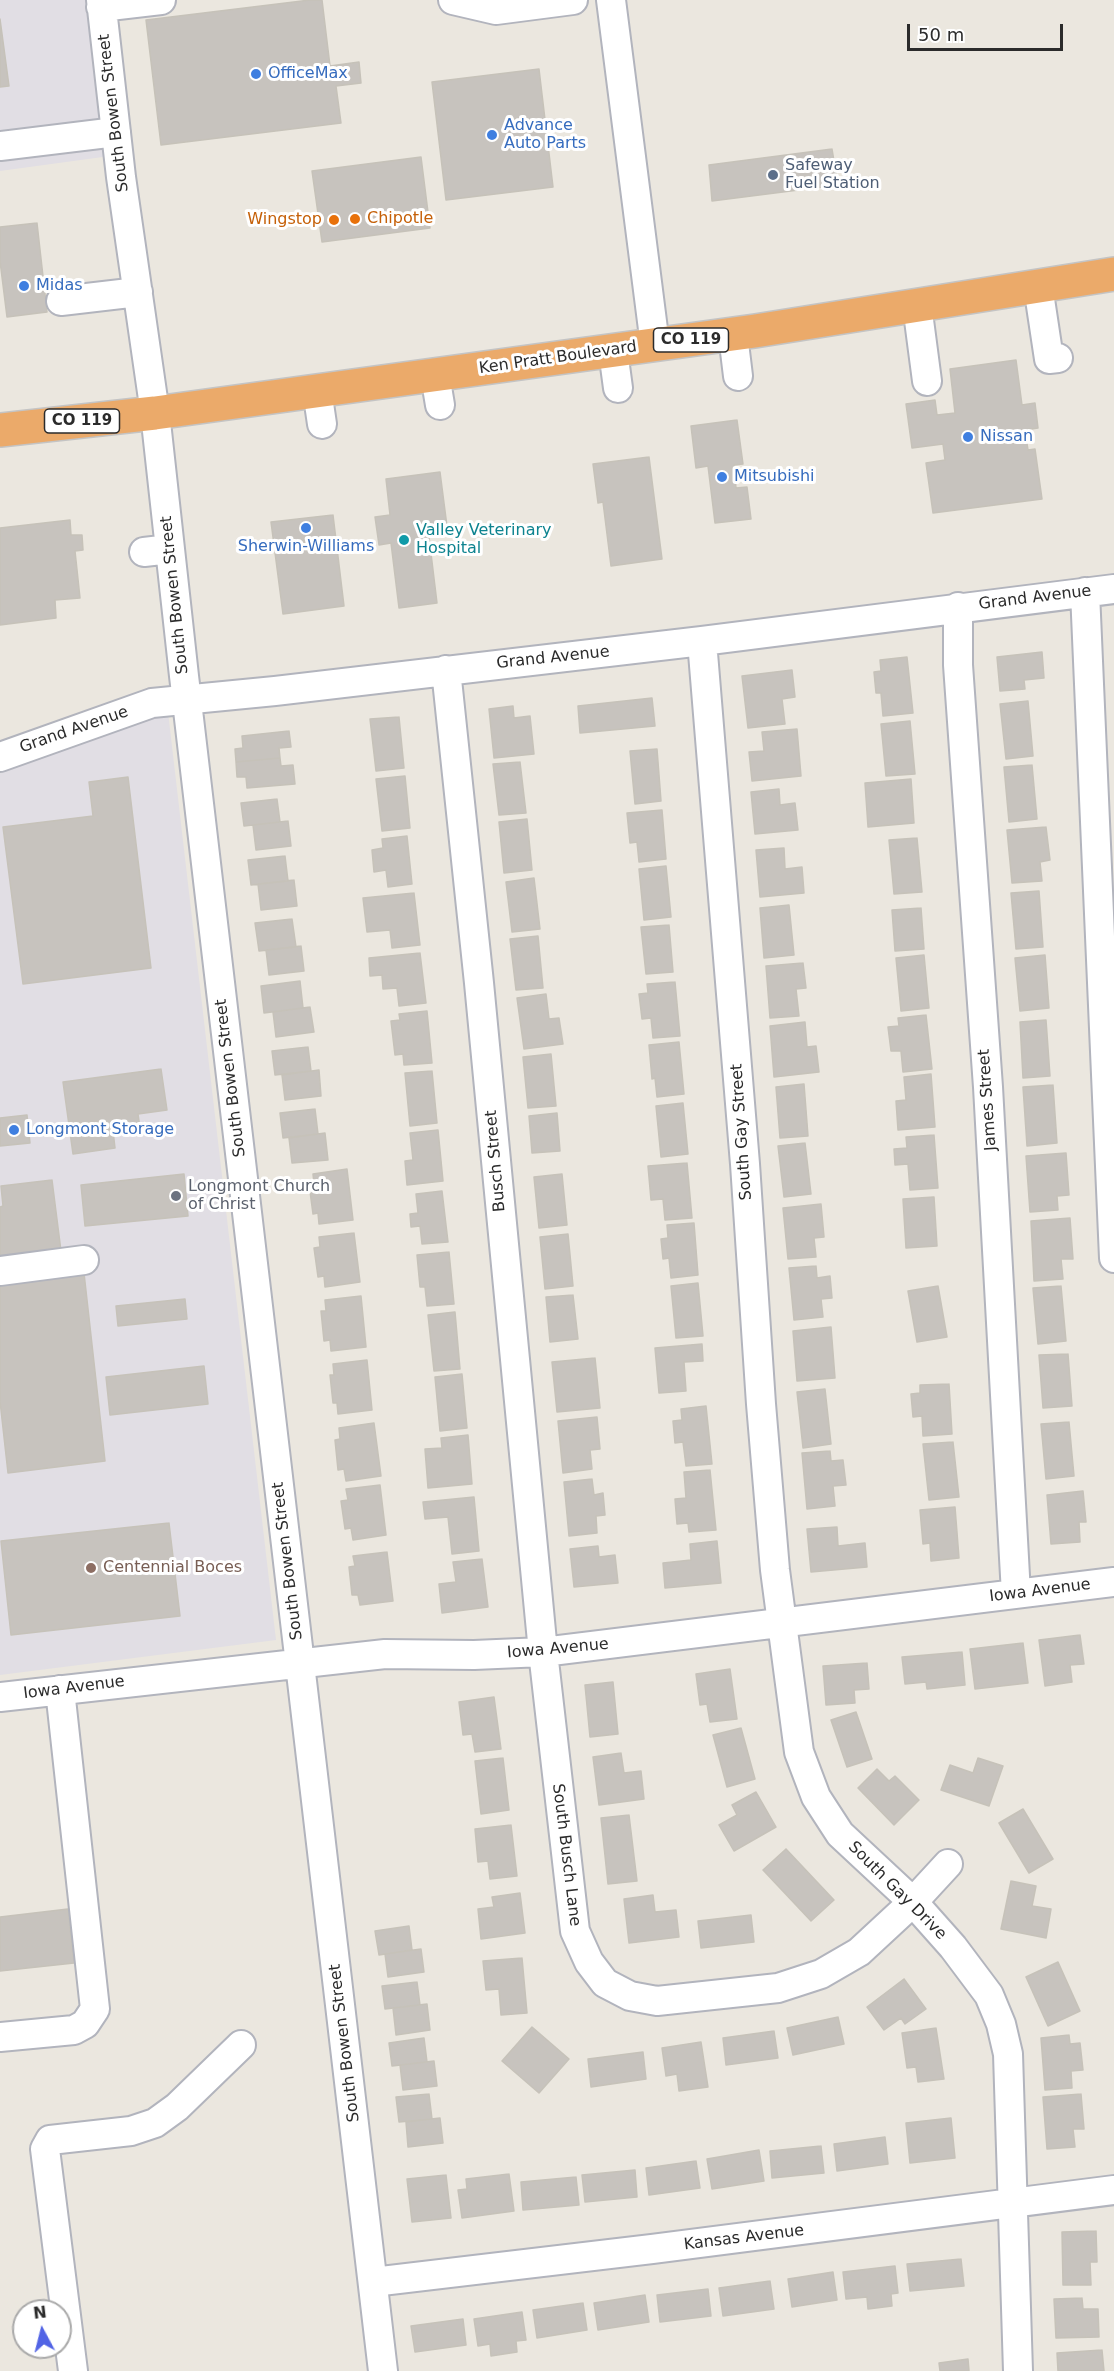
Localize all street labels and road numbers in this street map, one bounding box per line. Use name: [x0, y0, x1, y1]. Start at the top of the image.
street label: South Bowen Street: [95, 33, 133, 193]
road number: CO 119: [654, 328, 728, 352]
street label: Ken Pratt Boulevard: [478, 337, 638, 379]
road number: CO 119: [44, 409, 119, 433]
street label: South Bowen Street: [157, 515, 193, 675]
street label: Grand Avenue: [977, 582, 1093, 614]
street label: Grand Avenue: [496, 643, 610, 673]
street label: Grand Avenue: [17, 702, 131, 758]
street label: South Bowen Street: [212, 998, 250, 1158]
street label: James Street: [975, 1048, 1001, 1152]
street label: South Gay Street: [728, 1063, 756, 1201]
street label: Busch Street: [482, 1109, 510, 1213]
street label: South Bowen Street: [269, 1481, 307, 1641]
street label: Iowa Avenue: [988, 1575, 1092, 1607]
street label: Iowa Avenue: [506, 1635, 610, 1663]
street label: Iowa Avenue: [22, 1672, 126, 1704]
street label: South Busch Lane: [548, 1782, 584, 1928]
street label: South Gay Drive: [844, 1838, 950, 1944]
street label: South Bowen Street: [326, 1963, 364, 2123]
street label: Kansas Avenue: [683, 2221, 805, 2255]

